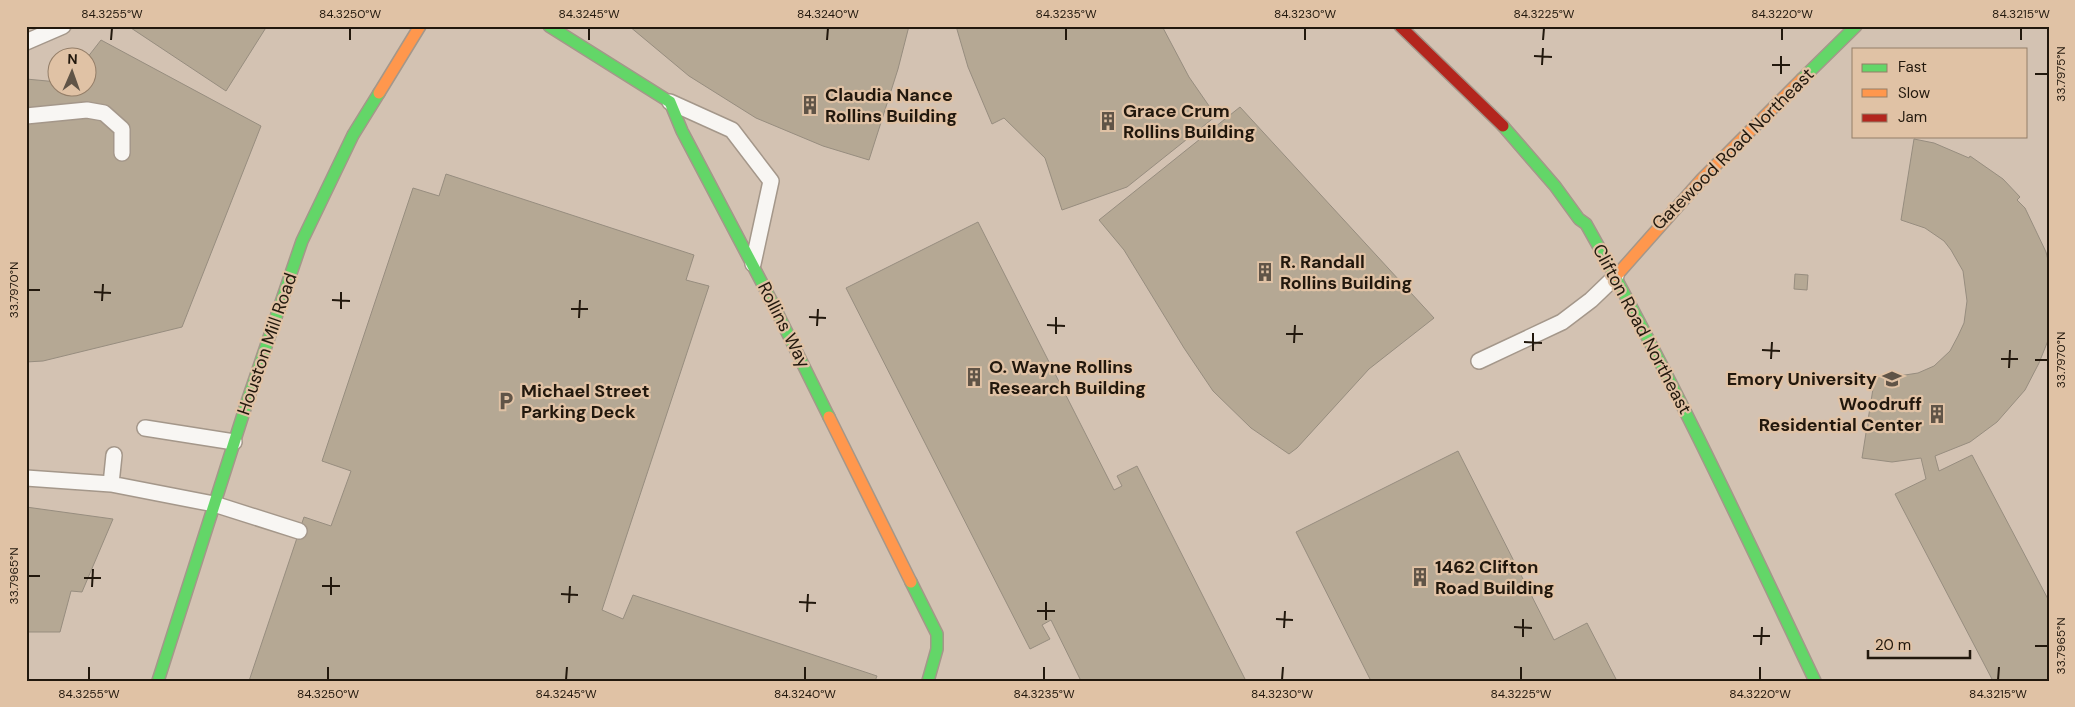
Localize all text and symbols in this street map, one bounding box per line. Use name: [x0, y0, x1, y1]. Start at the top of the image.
text: 84.3255°W: [81, 6, 143, 22]
text: 84.3250°W: [319, 6, 381, 22]
text: 84.3245°W: [558, 6, 620, 22]
text: 84.3240°W: [797, 6, 859, 22]
text: 84.3235°W: [1035, 6, 1097, 22]
text: 84.3230°W: [1274, 6, 1336, 22]
text: 84.3225°W: [1514, 6, 1575, 22]
text: 84.3220°W: [1751, 6, 1813, 22]
text: 84.3215°W: [1992, 6, 2050, 22]
text: 33.7975°N: [2053, 46, 2069, 102]
north arrow: [48, 48, 98, 98]
legend: [1852, 48, 2028, 138]
text: N: [67, 50, 78, 68]
text: Fast: [1898, 57, 1927, 77]
street label: Gatewood Road Northeast: [1647, 63, 1819, 235]
place label: Claudia Nance Rollins Building: [825, 83, 957, 128]
text: Slow: [1898, 83, 1931, 103]
building icon: Claudia Nance Rollins Building: [799, 94, 821, 116]
place label: Grace Crum Rollins Building: [1123, 99, 1255, 144]
text: Jam: [1898, 107, 1927, 127]
building icon: Grace Crum Rollins Building: [1097, 110, 1119, 132]
street label: Clifton Road Northeast: [1587, 240, 1697, 418]
place label: R. Randall Rollins Building: [1280, 250, 1412, 295]
building icon: R. Randall Rollins Building: [1254, 261, 1276, 283]
text: 33.7970°N: [6, 262, 22, 318]
street label: Houston Mill Road: [231, 270, 303, 418]
street label: Rollins Way: [752, 278, 816, 372]
text: 33.7970°N: [2053, 332, 2069, 388]
place label: O. Wayne Rollins Research Building: [989, 355, 1146, 400]
building icon: O. Wayne Rollins Research Building: [963, 366, 985, 388]
place label: Emory University: [1727, 367, 1877, 391]
school or university icon: Emory University: [1881, 368, 1903, 390]
place label: Michael Street Parking Deck: [521, 379, 650, 424]
parking icon: Michael Street Parking Deck: [495, 390, 517, 412]
place label: Woodruff Residential Center: [1759, 392, 1922, 437]
building icon: Woodruff Residential Center: [1926, 403, 1948, 425]
text: 33.7965°N: [6, 548, 22, 604]
place label: 1462 Clifton Road Building: [1435, 555, 1554, 600]
building icon: 1462 Clifton Road Building: [1409, 566, 1431, 588]
text: 33.7965°N: [2053, 618, 2069, 674]
scale bar: [1868, 627, 1970, 659]
text: 20 m: [1875, 635, 1911, 655]
text: 84.3255°W: [58, 686, 120, 702]
text: 84.3250°W: [297, 686, 359, 702]
text: 84.3245°W: [535, 686, 597, 702]
text: 84.3240°W: [774, 686, 836, 702]
text: 84.3235°W: [1013, 686, 1075, 702]
text: 84.3230°W: [1251, 686, 1313, 702]
text: 84.3225°W: [1491, 686, 1552, 702]
text: 84.3220°W: [1729, 686, 1791, 702]
text: 84.3215°W: [1969, 686, 2027, 702]

